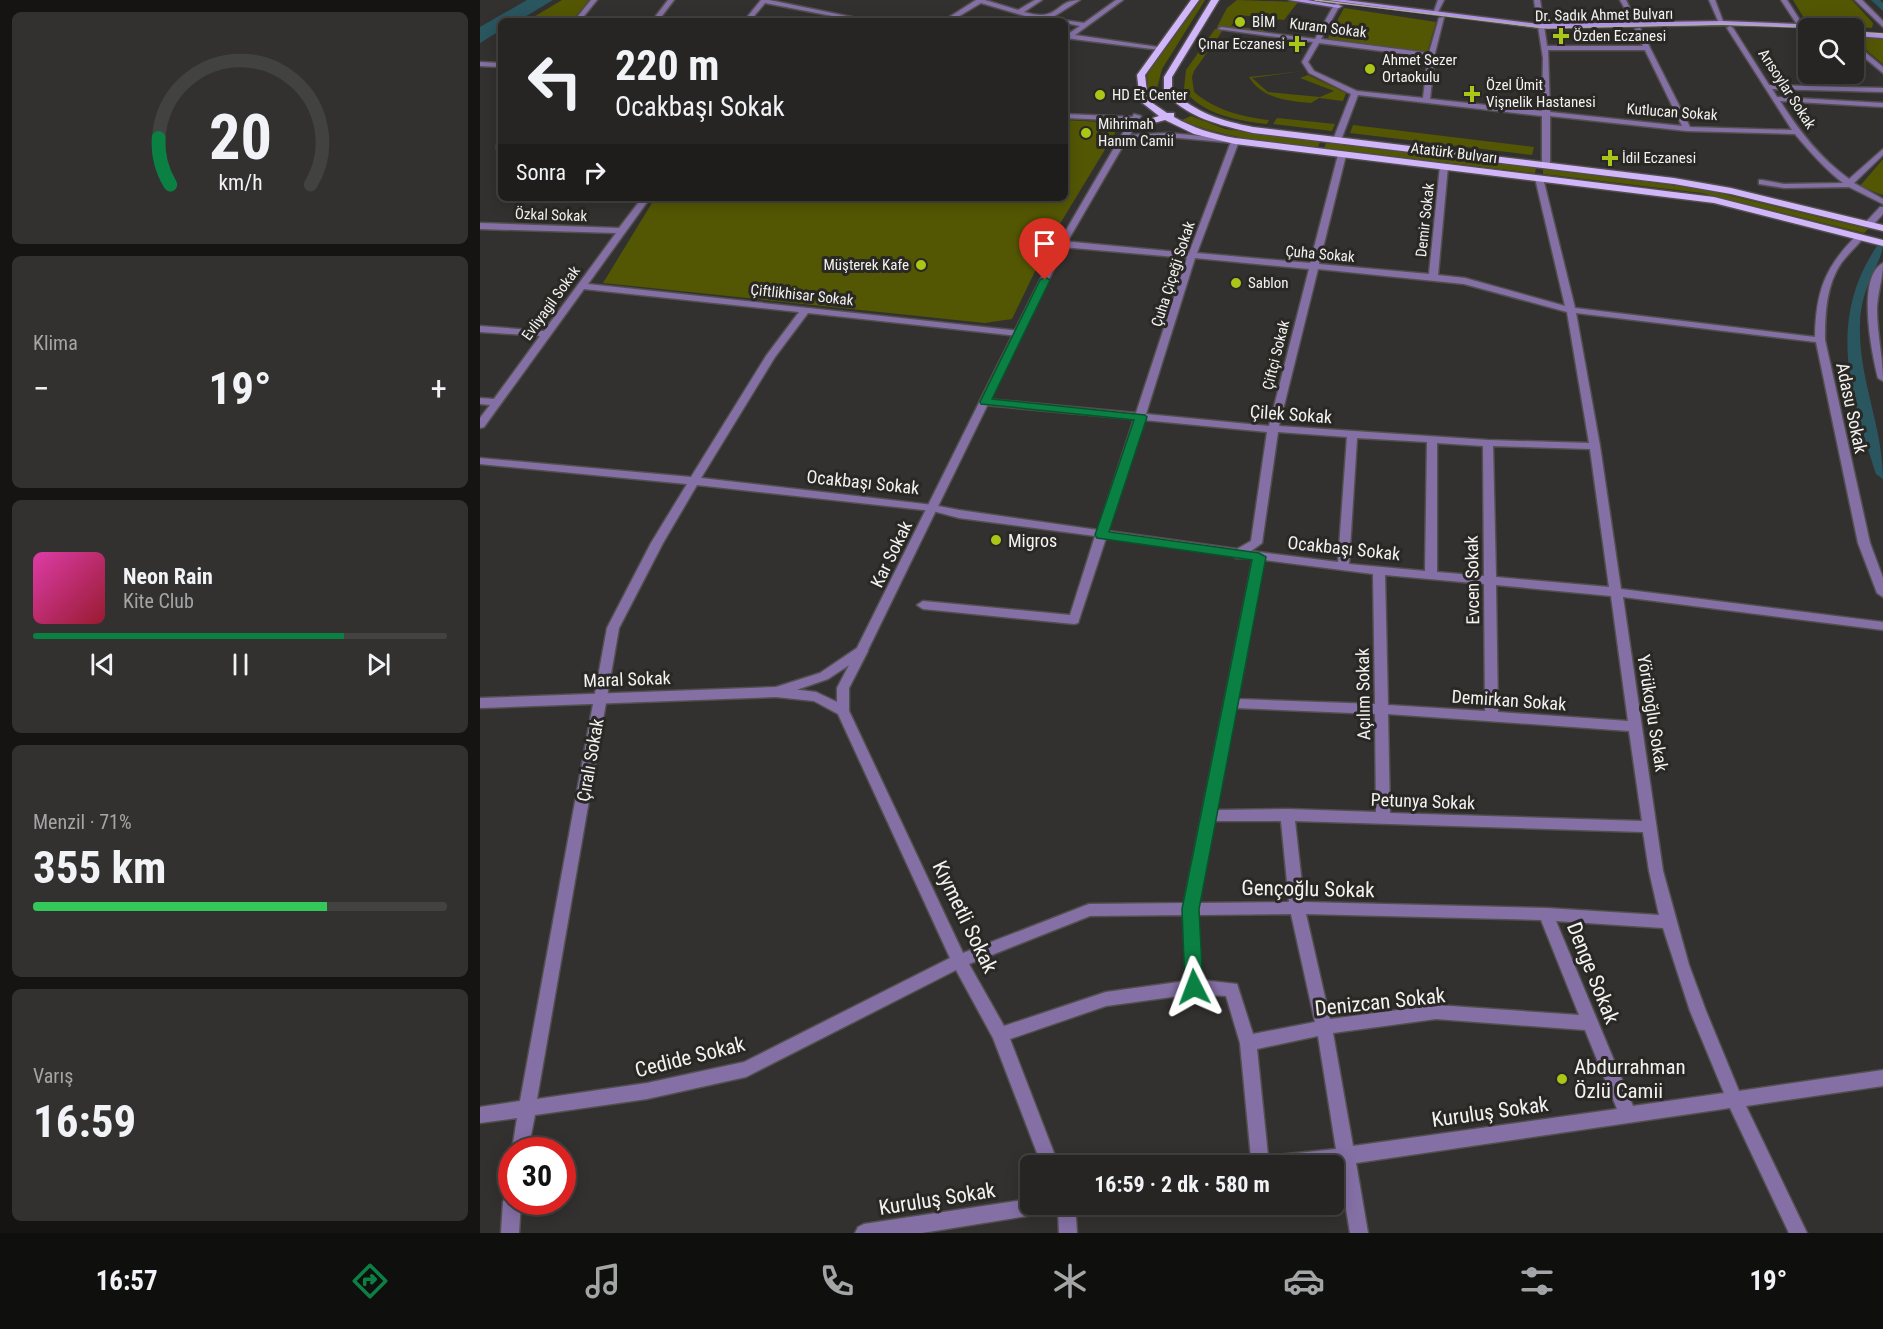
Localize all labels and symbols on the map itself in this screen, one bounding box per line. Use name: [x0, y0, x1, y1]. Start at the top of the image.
street label: Dr. Sadık Ahmet Bulvarı: [1535, 5, 1673, 25]
place label: BİM: [1252, 13, 1275, 31]
street label: Kuram Sokak: [1288, 14, 1368, 42]
marker: BİM: [1233, 15, 1247, 29]
place label: Özden Eczanesi: [1573, 27, 1666, 45]
marker: Özden Eczanesi: [1554, 29, 1568, 43]
place label: Çınar Eczanesi: [1198, 35, 1285, 53]
marker: Çınar Eczanesi: [1290, 37, 1304, 51]
street label: Arısoylar Sokak: [1754, 46, 1820, 133]
place label: Ahmet Sezer Ortaokulu: [1382, 51, 1457, 86]
marker: Ahmet Sezer Ortaokulu: [1363, 62, 1377, 76]
place label: Özel Ümit Vişnelik Hastanesi: [1486, 76, 1596, 111]
marker: Özel Ümit Vişnelik Hastanesi: [1463, 85, 1481, 103]
place label: HD Et Center: [1112, 86, 1188, 104]
marker: HD Et Center: [1093, 88, 1107, 102]
street label: Kutlucan Sokak: [1626, 100, 1718, 124]
place label: Mihrimah Hanım Camii: [1098, 115, 1174, 150]
marker: Mihrimah Hanım Camii: [1079, 126, 1093, 140]
street label: Atatürk Bulvarı: [1410, 139, 1498, 167]
place label: İdil Eczanesi: [1622, 149, 1696, 167]
marker: İdil Eczanesi: [1603, 151, 1617, 165]
street label: Demir Sokak: [1412, 182, 1438, 258]
street label: Özkal Sokak: [514, 205, 588, 225]
pin: [1019, 218, 1070, 280]
street label: Çuha Çiçeği Sokak: [1147, 219, 1199, 329]
street label: Çuha Sokak: [1285, 242, 1356, 266]
place label: Müşterek Kafe: [823, 256, 909, 274]
marker: Müşterek Kafe: [914, 258, 928, 272]
street label: Evliyagil Sokak: [518, 262, 584, 344]
place label: Sablon: [1248, 274, 1289, 292]
marker: Sablon: [1229, 276, 1243, 290]
street label: Çiftlikhisar Sokak: [750, 281, 855, 309]
street label: Çiftçi Sokak: [1259, 318, 1293, 392]
street label: Adasu Sokak: [1832, 361, 1872, 455]
street label: Çilek Sokak: [1249, 401, 1333, 427]
street label: Ocakbaşı Sokak: [806, 466, 920, 498]
street label: Kar Sokak: [866, 517, 916, 591]
place label: Migros: [1008, 530, 1057, 551]
street label: Ocakbaşı Sokak: [1287, 532, 1401, 564]
marker: Migros: [989, 533, 1003, 547]
street label: Evcen Sokak: [1461, 535, 1483, 625]
street label: Açılım Sokak: [1352, 648, 1374, 740]
street label: Yörükoğlu Sokak: [1633, 653, 1673, 773]
street label: Maral Sokak: [583, 667, 671, 691]
street label: Demirkan Sokak: [1451, 686, 1567, 714]
street label: Çıralı Sokak: [572, 717, 608, 803]
street label: Petunya Sokak: [1370, 789, 1476, 813]
street label: Kıymetli Sokak: [927, 857, 1003, 978]
street label: Gençoğlu Sokak: [1241, 876, 1375, 902]
street label: Denge Sokak: [1562, 919, 1624, 1028]
position arrow: [1162, 955, 1226, 1019]
street label: Denizcan Sokak: [1314, 983, 1447, 1021]
street label: Cedide Sokak: [633, 1032, 748, 1082]
place label: Abdurrahman Özlü Camii: [1574, 1055, 1686, 1103]
marker: Abdurrahman Özlü Camii: [1555, 1072, 1569, 1086]
street label: Kuruluş Sokak: [1430, 1092, 1550, 1132]
speed limit sign: 30: [498, 1137, 576, 1215]
street label: Kuruluş Sokak: [877, 1178, 998, 1220]

